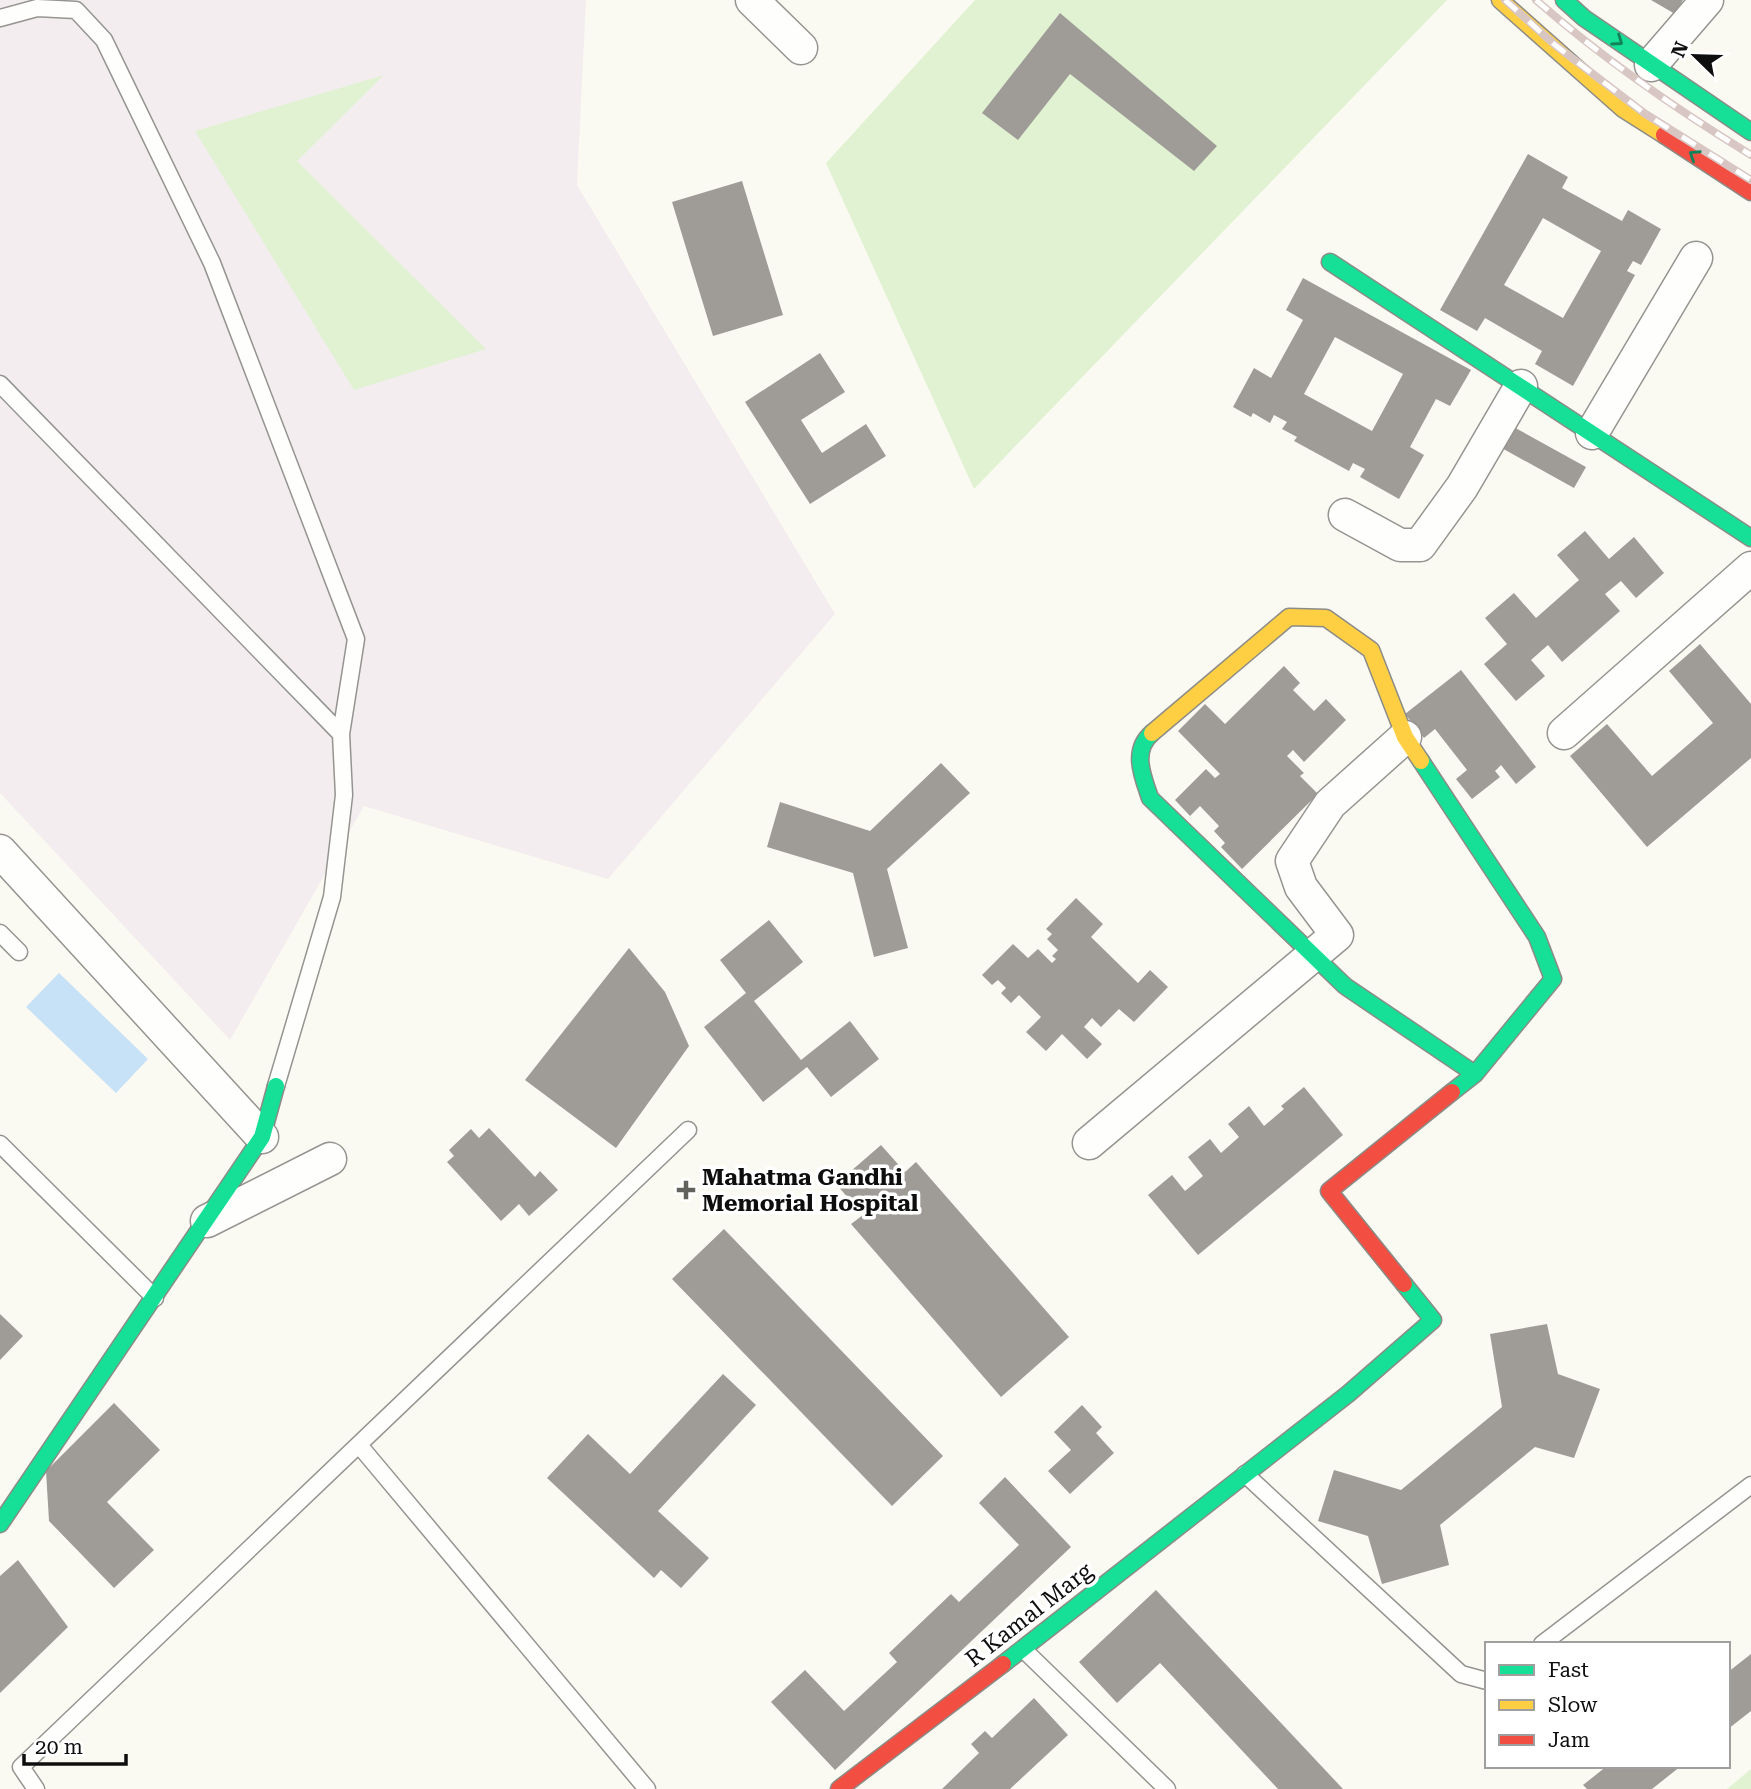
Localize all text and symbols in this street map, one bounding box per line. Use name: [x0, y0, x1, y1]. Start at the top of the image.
north arrow: [1660, 21, 1730, 91]
one-way arrow: [1610, 33, 1623, 45]
text: N: [1666, 38, 1693, 61]
one-way arrow: [1688, 151, 1701, 164]
place label: Mahatma Gandhi Memorial Hospital: [702, 1164, 919, 1217]
marker: Mahatma Gandhi Memorial Hospital: [676, 1180, 696, 1200]
street label: R Kamal Marg: [960, 1557, 1098, 1673]
legend: [1485, 1642, 1730, 1768]
text: Fast: [1548, 1658, 1589, 1682]
text: Slow: [1548, 1693, 1598, 1717]
scale bar: [24, 1722, 126, 1766]
text: Jam: [1548, 1728, 1590, 1752]
text: 20 m: [35, 1735, 83, 1759]

